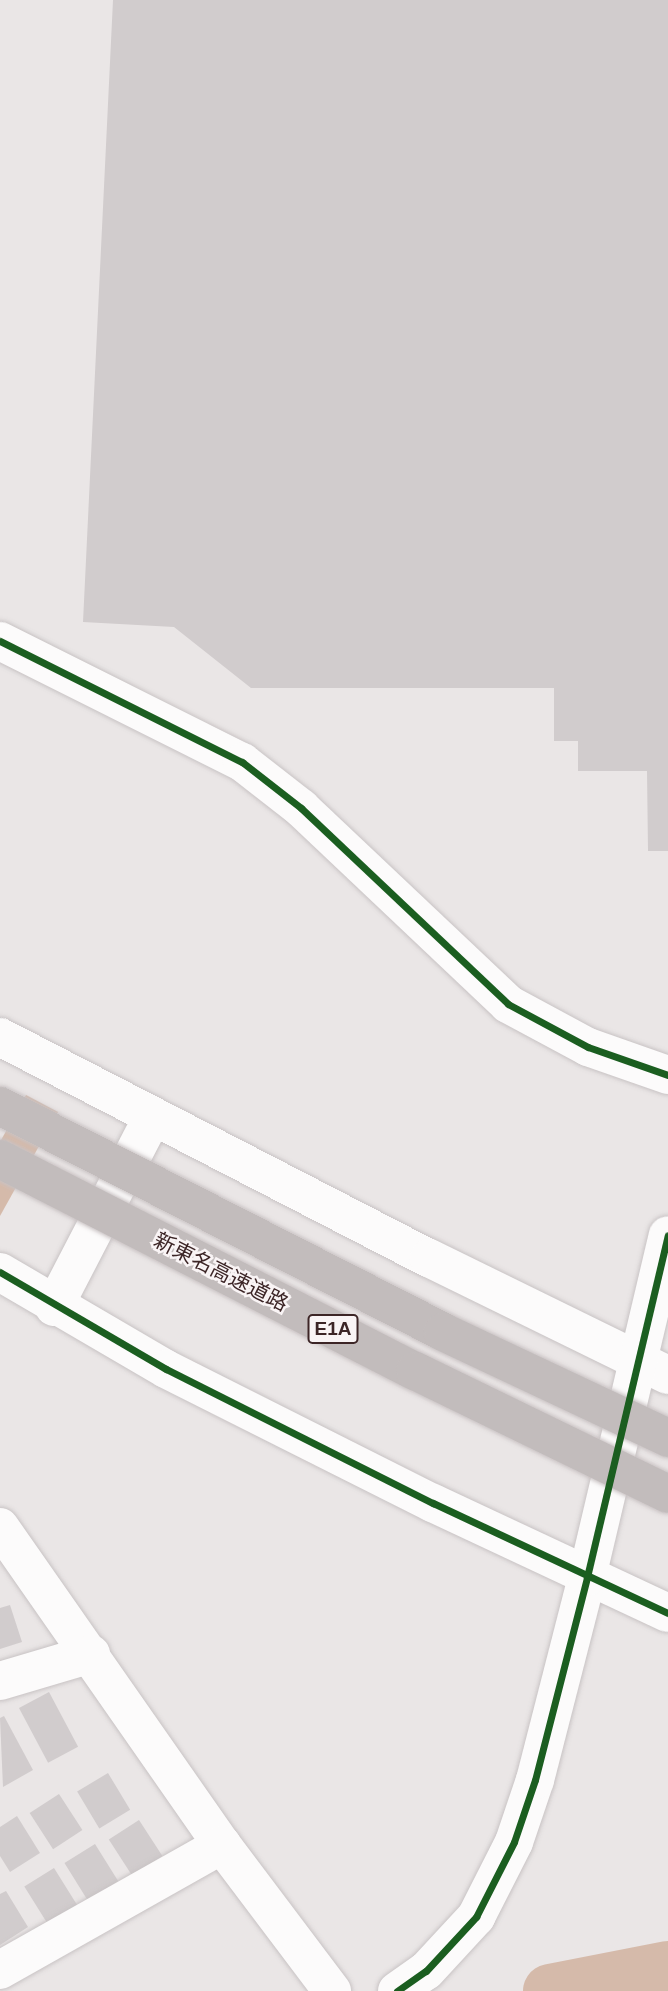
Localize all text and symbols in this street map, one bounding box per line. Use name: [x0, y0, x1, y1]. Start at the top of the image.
street label: 新東名高速道路: [150, 1227, 292, 1317]
road number: E1A: [307, 1314, 359, 1344]

